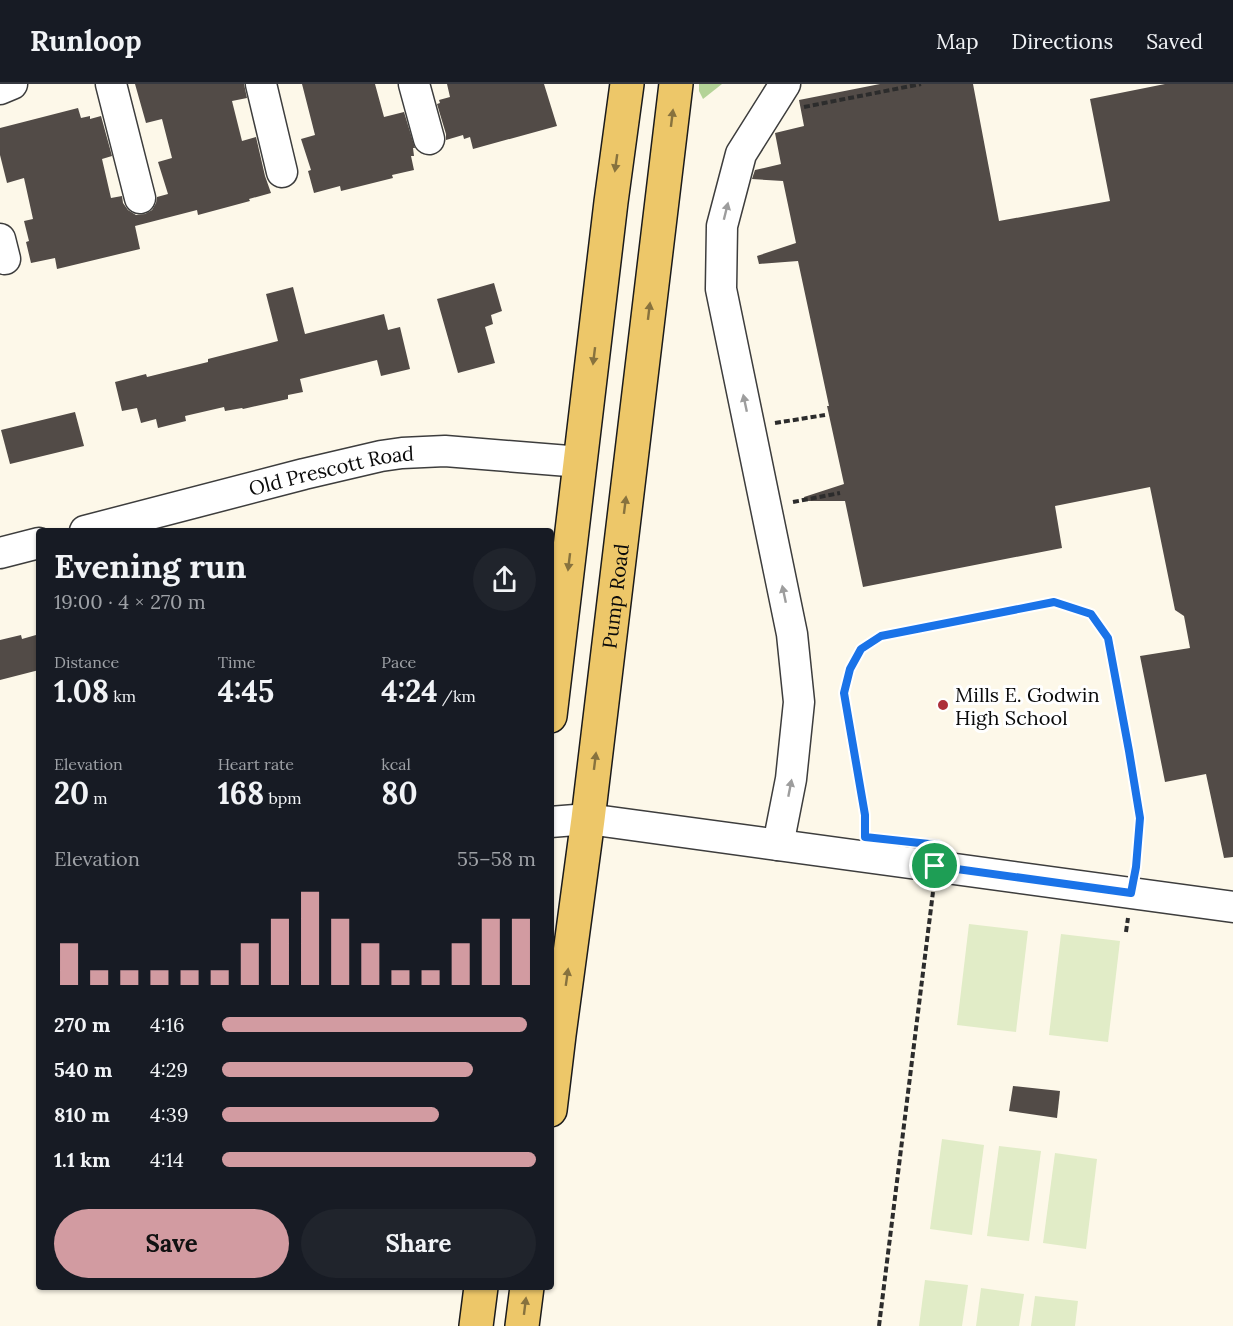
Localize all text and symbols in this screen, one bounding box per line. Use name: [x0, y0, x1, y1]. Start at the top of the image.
text: Runloop: [30, 23, 141, 59]
text: Map: [936, 28, 979, 55]
text: Directions: [1012, 28, 1113, 55]
text: Saved: [1146, 28, 1203, 55]
one-way arrow: [667, 108, 677, 127]
one-way arrow: [612, 153, 621, 172]
one-way arrow: [722, 202, 732, 220]
one-way arrow: [644, 302, 653, 321]
one-way arrow: [589, 347, 599, 366]
one-way arrow: [740, 394, 749, 413]
street label: Old Prescott Road: [246, 440, 415, 500]
one-way arrow: [621, 495, 630, 514]
street label: Pump Road: [596, 542, 633, 650]
text: Evening run: [54, 545, 246, 587]
button: share: [473, 548, 536, 611]
one-way arrow: [564, 553, 574, 572]
one-way arrow: [779, 585, 788, 604]
text: 19:00 · 4 × 270 m: [54, 589, 206, 614]
text: Distance: [54, 652, 119, 672]
text: Time: [218, 652, 255, 672]
text: Pace: [381, 652, 416, 672]
text: 1.08: [54, 672, 109, 710]
text: 4:45: [218, 672, 274, 710]
text: 4:24: [381, 672, 438, 710]
place label: Mills E. Godwin High School: [955, 682, 1100, 730]
text: km: [109, 686, 136, 706]
text: /km: [438, 686, 476, 706]
marker: Mills E. Godwin High School: [936, 698, 950, 712]
one-way arrow: [590, 751, 599, 770]
text: Elevation: [54, 754, 123, 774]
text: Heart rate: [218, 754, 294, 774]
text: kcal: [381, 754, 411, 774]
text: 20: [54, 774, 89, 812]
text: 168: [218, 774, 264, 812]
text: 80: [381, 774, 418, 812]
one-way arrow: [785, 778, 795, 797]
text: m: [89, 788, 108, 808]
text: bpm: [264, 788, 302, 808]
pin: [909, 840, 960, 891]
text: Elevation: [54, 846, 140, 871]
text: 55–58 m: [457, 846, 536, 871]
icon: arrive: [918, 849, 951, 882]
one-way arrow: [562, 968, 571, 987]
text: 270 m: [54, 1012, 110, 1037]
text: 4:16: [150, 1012, 185, 1037]
text: 540 m: [54, 1057, 112, 1082]
text: 4:29: [150, 1057, 188, 1082]
text: 810 m: [54, 1102, 110, 1127]
text: 4:39: [150, 1102, 189, 1127]
text: 1.1 km: [54, 1147, 110, 1172]
text: 4:14: [150, 1147, 184, 1172]
button: Save: [54, 1209, 289, 1278]
button: Share: [301, 1209, 536, 1278]
one-way arrow: [520, 1297, 529, 1316]

